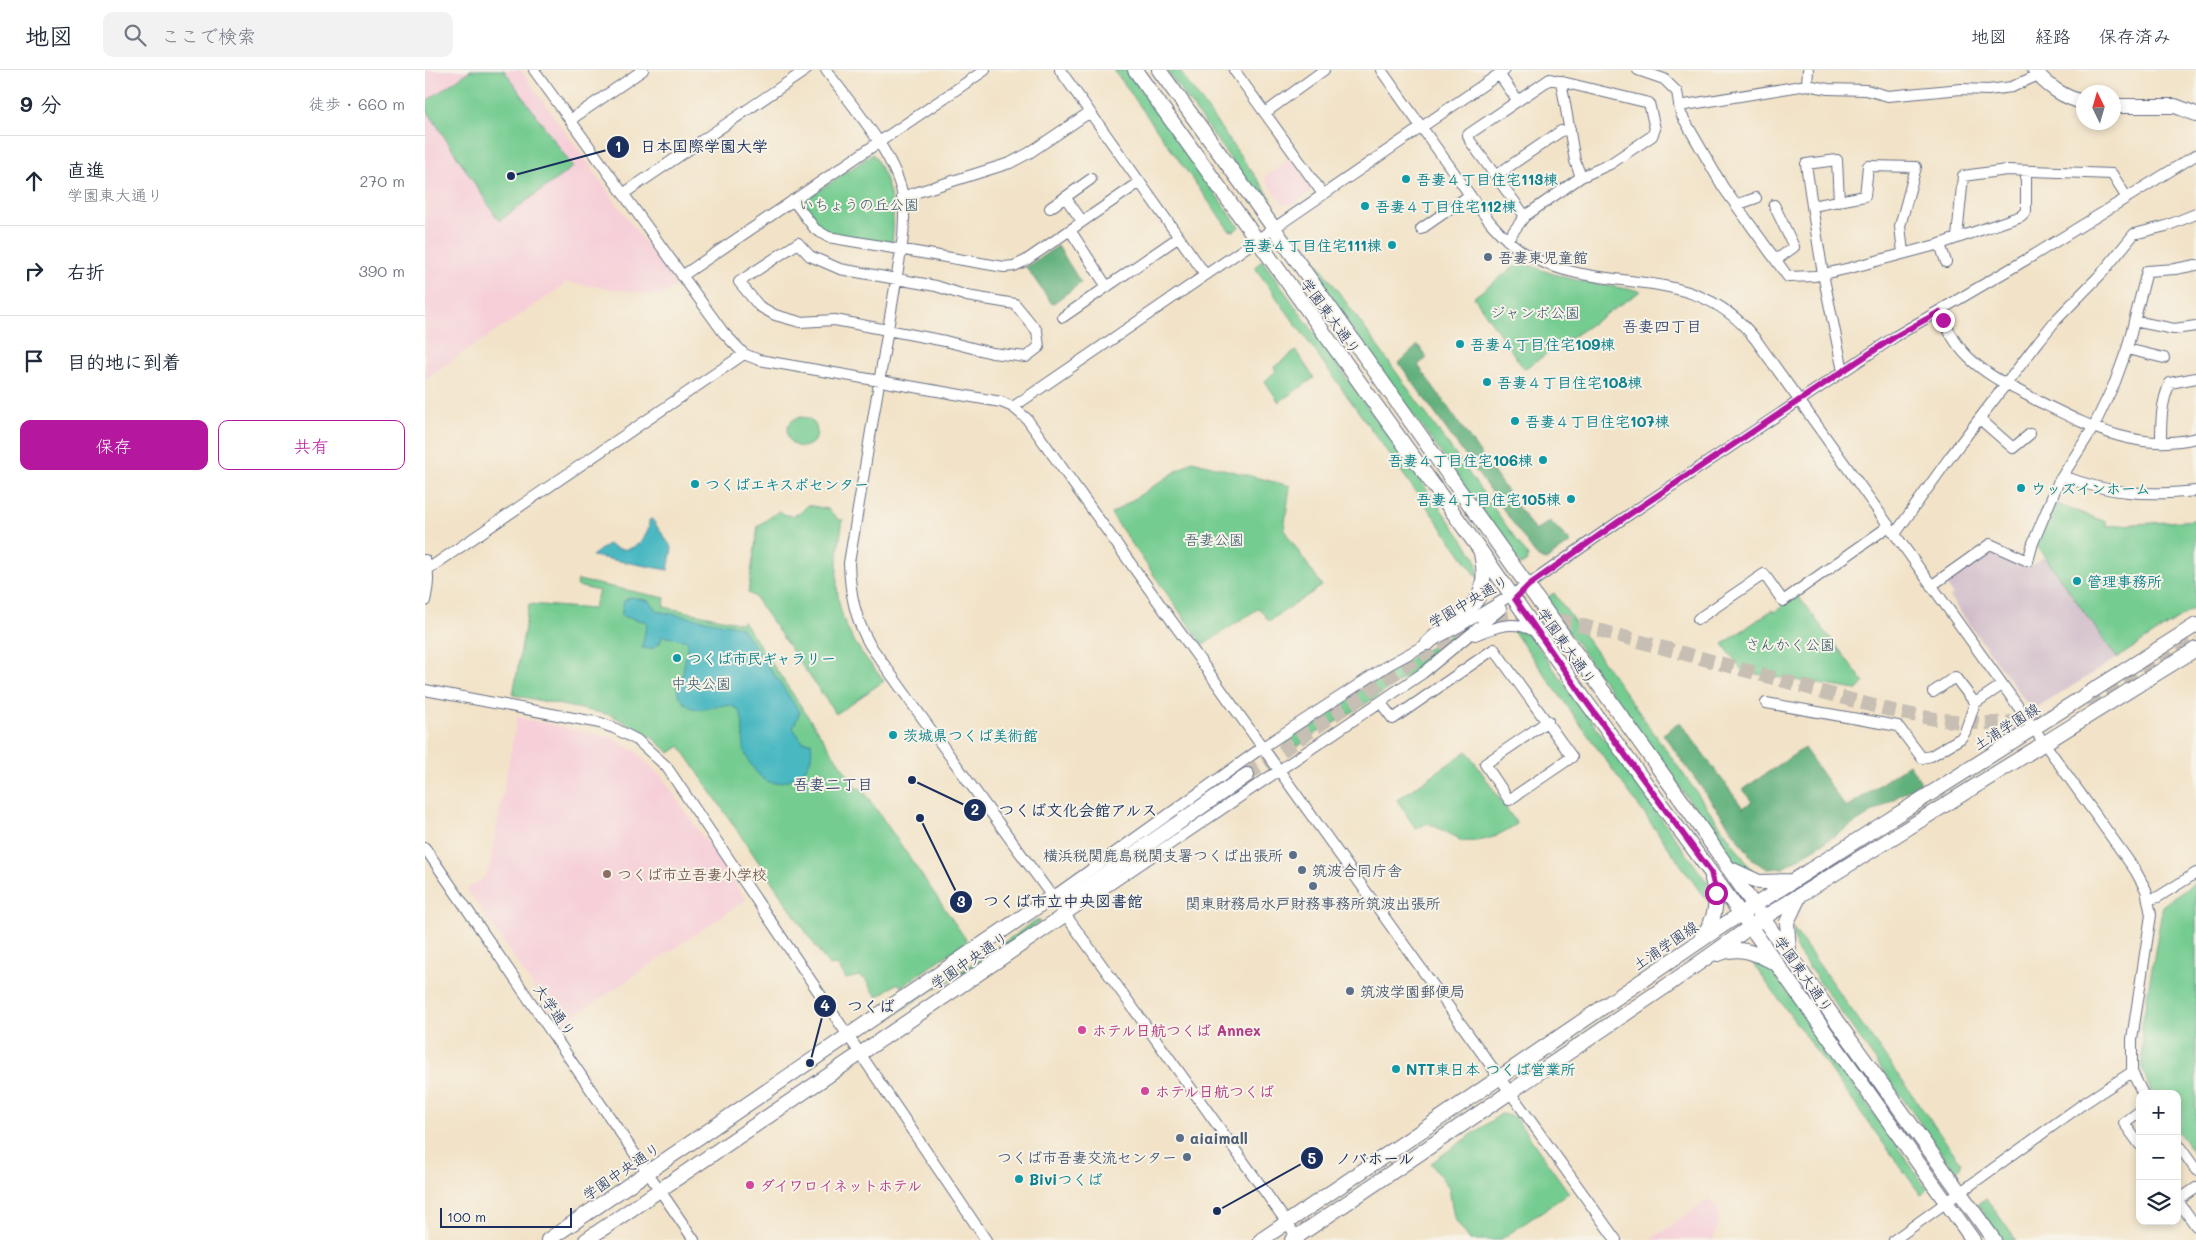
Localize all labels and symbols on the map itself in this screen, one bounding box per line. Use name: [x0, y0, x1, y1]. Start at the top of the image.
north arrow: [2076, 85, 2121, 130]
callout: 日本国際学園大学: [605, 131, 778, 162]
text: 日本国際学園大学: [640, 135, 768, 156]
text: 1: [615, 136, 621, 156]
place label: 吾妻４丁目住宅113棟: [1416, 169, 1558, 189]
marker: 吾妻４丁目住宅113棟: [1400, 173, 1412, 185]
park label: いちょうの丘公園: [799, 194, 919, 214]
place label: 吾妻４丁目住宅112棟: [1375, 196, 1517, 216]
marker: 吾妻４丁目住宅112棟: [1359, 200, 1371, 212]
place label: 吾妻４丁目住宅111棟: [1242, 235, 1382, 255]
marker: 吾妻４丁目住宅111棟: [1386, 239, 1398, 251]
place label: 吾妻東児童館: [1498, 247, 1588, 267]
marker: 吾妻東児童館: [1482, 251, 1494, 263]
street label: 学園東大通り: [1296, 274, 1366, 358]
park label: ジャンボ公園: [1490, 302, 1580, 322]
route end: [1932, 309, 1955, 332]
district label: 吾妻四丁目: [1622, 315, 1702, 336]
place label: 吾妻４丁目住宅109棟: [1470, 334, 1615, 354]
marker: 吾妻４丁目住宅109棟: [1454, 338, 1466, 350]
place label: 吾妻４丁目住宅108棟: [1497, 372, 1643, 392]
marker: 吾妻４丁目住宅108棟: [1481, 376, 1493, 388]
place label: 吾妻４丁目住宅107棟: [1525, 411, 1670, 431]
marker: 吾妻４丁目住宅107棟: [1509, 415, 1521, 427]
place label: 吾妻４丁目住宅106棟: [1388, 450, 1533, 470]
marker: 吾妻４丁目住宅106棟: [1537, 454, 1549, 466]
place label: つくばエキスポセンター: [705, 474, 869, 494]
marker: つくばエキスポセンター: [689, 478, 701, 490]
place label: ウッズインホーム: [2031, 478, 2150, 498]
marker: ウッズインホーム: [2015, 482, 2027, 494]
place label: 吾妻４丁目住宅105棟: [1416, 489, 1561, 509]
marker: 吾妻４丁目住宅105棟: [1565, 493, 1577, 505]
park label: 吾妻公園: [1184, 529, 1244, 549]
street label: 学園中央通り: [1424, 570, 1512, 632]
place label: 管理事務所: [2087, 571, 2162, 591]
marker: 管理事務所: [2071, 575, 2083, 587]
street label: 学園東大通り: [1533, 603, 1601, 689]
park label: さんかく公園: [1745, 634, 1835, 654]
place label: つくば市民ギャラリー: [687, 648, 836, 668]
marker: つくば市民ギャラリー: [671, 652, 683, 664]
park label: 中央公園: [671, 673, 731, 693]
street label: 土浦学園線: [1969, 698, 2043, 754]
place label: 茨城県つくば美術館: [903, 725, 1038, 745]
marker: 茨城県つくば美術館: [887, 729, 899, 741]
district label: 吾妻二丁目: [793, 773, 873, 794]
callout: つくば文化会館アルス: [963, 794, 1168, 825]
text: 2: [971, 799, 979, 819]
text: つくば文化会館アルス: [998, 799, 1158, 820]
place label: 横浜税関鹿島税関支署つくば出張所: [1043, 845, 1283, 865]
marker: 横浜税関鹿島税関支署つくば出張所: [1287, 849, 1299, 861]
place label: 筑波合同庁舎: [1312, 860, 1402, 880]
place label: つくば市立吾妻小学校: [617, 864, 767, 884]
marker: 筑波合同庁舎: [1296, 864, 1308, 876]
marker: つくば市立吾妻小学校: [601, 868, 613, 880]
marker: 関東財務局水戸財務事務所筑波出張所: [1307, 880, 1319, 892]
route start: [1705, 882, 1728, 905]
callout: つくば市立中央図書館: [948, 886, 1153, 917]
text: つくば市立中央図書館: [983, 890, 1143, 911]
text: 3: [956, 891, 966, 911]
place label: 関東財務局水戸財務事務所筑波出張所: [1185, 893, 1441, 913]
street label: 土浦学園線: [1628, 916, 1702, 974]
street label: 学園中央通り: [926, 927, 1012, 993]
street label: 学園東大通り: [1770, 931, 1838, 1017]
street label: 大学通り: [530, 980, 580, 1040]
place label: 筑波学園郵便局: [1360, 981, 1465, 1001]
marker: 筑波学園郵便局: [1344, 985, 1356, 997]
callout: つくば: [812, 990, 905, 1021]
text: 4: [820, 995, 830, 1015]
text: つくば: [847, 995, 895, 1016]
place label: ホテル日航つくば Annex: [1092, 1020, 1261, 1040]
marker: ホテル日航つくば Annex: [1076, 1024, 1088, 1036]
place label: NTT東日本 つくば営業所: [1406, 1059, 1576, 1079]
marker: NTT東日本 つくば営業所: [1390, 1063, 1402, 1075]
place label: ホテル日航つくば: [1155, 1081, 1274, 1101]
marker: ホテル日航つくば: [1139, 1085, 1151, 1097]
place label: aiaimall: [1190, 1128, 1248, 1148]
marker: aiaimall: [1174, 1132, 1186, 1144]
street label: 学園中央通り: [578, 1138, 664, 1204]
callout: ノバホール: [1300, 1143, 1425, 1174]
place label: つくば市吾妻交流センター: [997, 1147, 1177, 1167]
text: ノバホール: [1335, 1147, 1415, 1168]
text: 5: [1308, 1148, 1317, 1168]
marker: つくば市吾妻交流センター: [1181, 1151, 1193, 1163]
place label: Biviつくば: [1029, 1169, 1102, 1189]
marker: Biviつくば: [1013, 1173, 1025, 1185]
place label: ダイワロイネットホテル: [760, 1175, 922, 1195]
marker: ダイワロイネットホテル: [744, 1179, 756, 1191]
scale bar: [440, 1205, 573, 1228]

